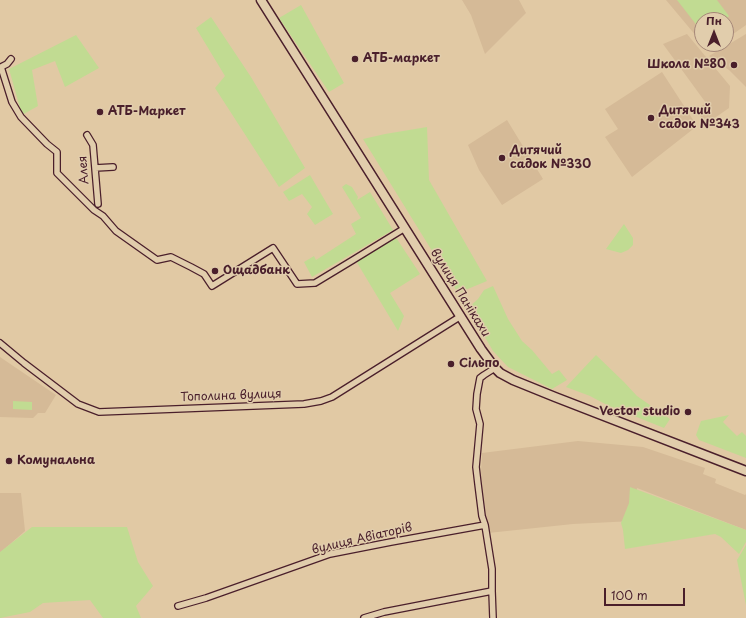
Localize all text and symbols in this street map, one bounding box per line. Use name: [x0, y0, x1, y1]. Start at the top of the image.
north arrow: [694, 12, 734, 52]
text: Пн: [706, 12, 722, 29]
place label: АТБ-маркет: [363, 52, 440, 66]
marker: АТБ-маркет: [350, 54, 360, 64]
place label: Школа №80: [647, 58, 726, 72]
marker: Школа №80: [729, 60, 739, 70]
place label: Дитячий садок №343: [659, 104, 740, 132]
place label: АТБ-Маркет: [108, 105, 185, 119]
marker: АТБ-Маркет: [95, 107, 105, 117]
marker: Дитячий садок №343: [646, 113, 656, 123]
place label: Дитячий садок №330: [510, 144, 591, 172]
marker: Дитячий садок №330: [497, 153, 507, 163]
street label: Алея: [76, 155, 92, 185]
street label: вулиця Панікахи: [427, 246, 493, 340]
place label: Ощадбанк: [223, 264, 290, 278]
marker: Ощадбанк: [210, 266, 220, 276]
place label: Сільпо: [459, 357, 499, 371]
marker: Сільпо: [446, 359, 456, 369]
street label: Тополина вулиця: [180, 387, 282, 405]
place label: Vector studio: [599, 405, 680, 419]
marker: Vector studio: [683, 407, 693, 417]
place label: Комунальна: [17, 454, 95, 468]
marker: Комунальна: [4, 456, 14, 466]
street label: вулиця Авіаторів: [310, 520, 414, 558]
scale bar: [606, 580, 687, 606]
text: 100 m: [611, 586, 648, 604]

